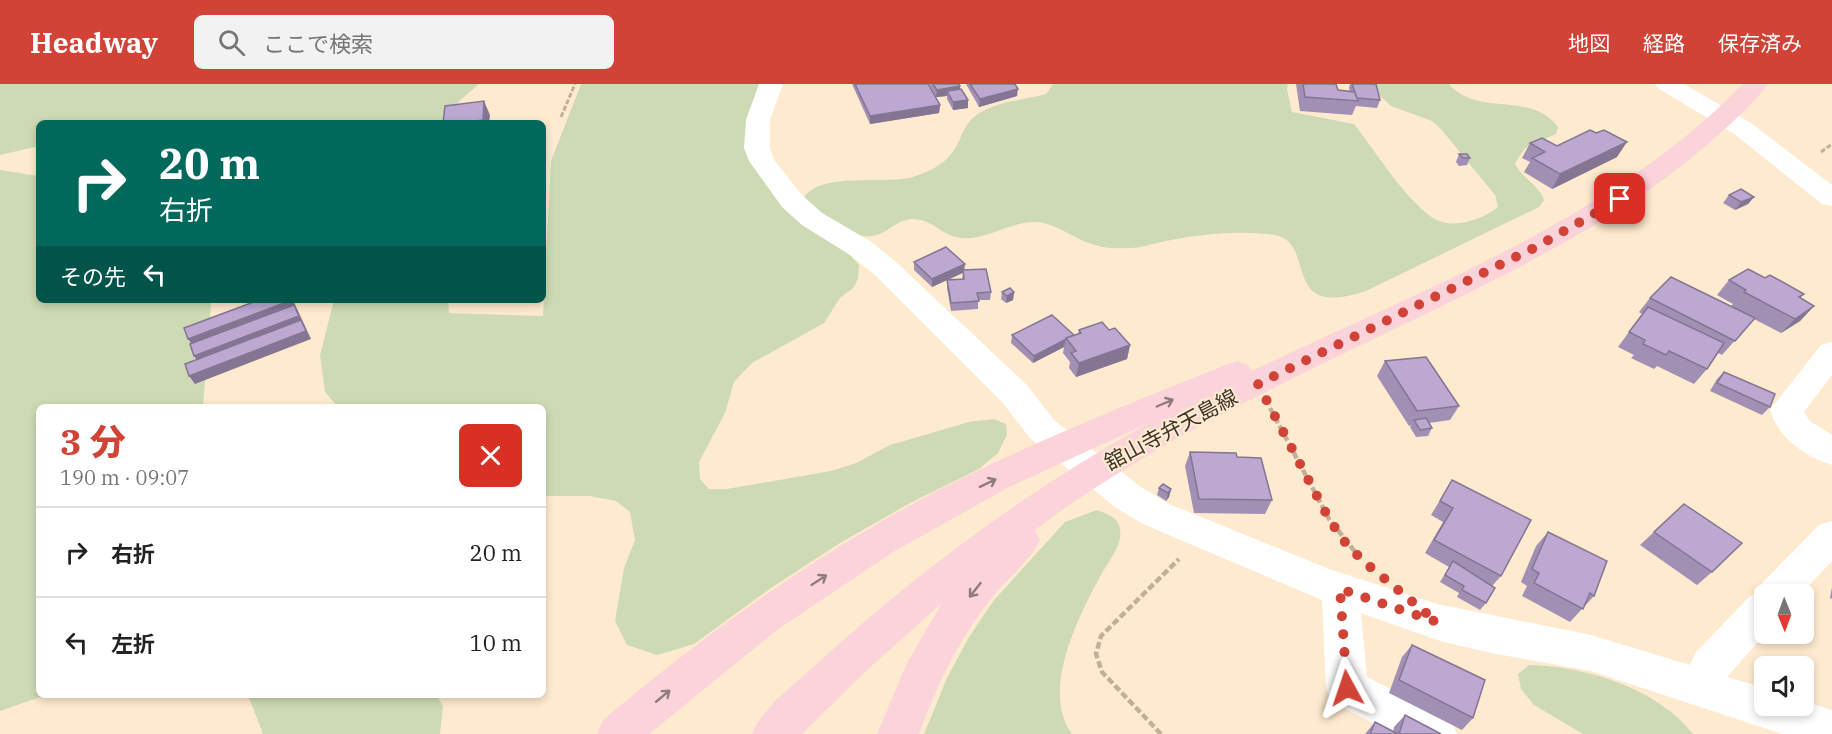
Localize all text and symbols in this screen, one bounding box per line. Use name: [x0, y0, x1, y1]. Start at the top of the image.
search box: [194, 15, 614, 69]
text: Headway: [30, 24, 158, 61]
icon: search: [215, 26, 248, 59]
text: ここで検索: [263, 29, 373, 58]
text: 地図: [1568, 29, 1610, 57]
text: 経路: [1643, 29, 1685, 57]
text: 保存済み: [1718, 29, 1802, 57]
text: 20 m: [159, 136, 260, 191]
icon: right: [60, 144, 138, 222]
pin: [1594, 173, 1645, 224]
icon: arrive: [1603, 182, 1636, 215]
text: 右折: [159, 192, 213, 227]
icon: left: [138, 258, 171, 291]
text: その先: [60, 262, 126, 291]
street label: 舘山寺弁天島線: [1099, 382, 1242, 476]
one-way arrow: [1156, 397, 1174, 408]
text: 3 分: [60, 418, 126, 465]
button: close: [459, 424, 522, 487]
text: 190 m · 09:07: [60, 464, 189, 491]
one-way arrow: [979, 477, 997, 489]
icon: right: [60, 536, 93, 569]
text: 20 m: [470, 538, 522, 567]
text: 右折: [111, 539, 155, 568]
one-way arrow: [810, 573, 827, 586]
one-way arrow: [969, 582, 982, 598]
north arrow: [1754, 584, 1814, 644]
map controls: [1754, 584, 1814, 716]
icon: left: [60, 626, 93, 659]
text: 10 m: [470, 628, 522, 657]
text: 左折: [111, 629, 155, 658]
position arrow: [1315, 656, 1379, 720]
button: sound: [1754, 656, 1814, 716]
one-way arrow: [655, 690, 671, 703]

